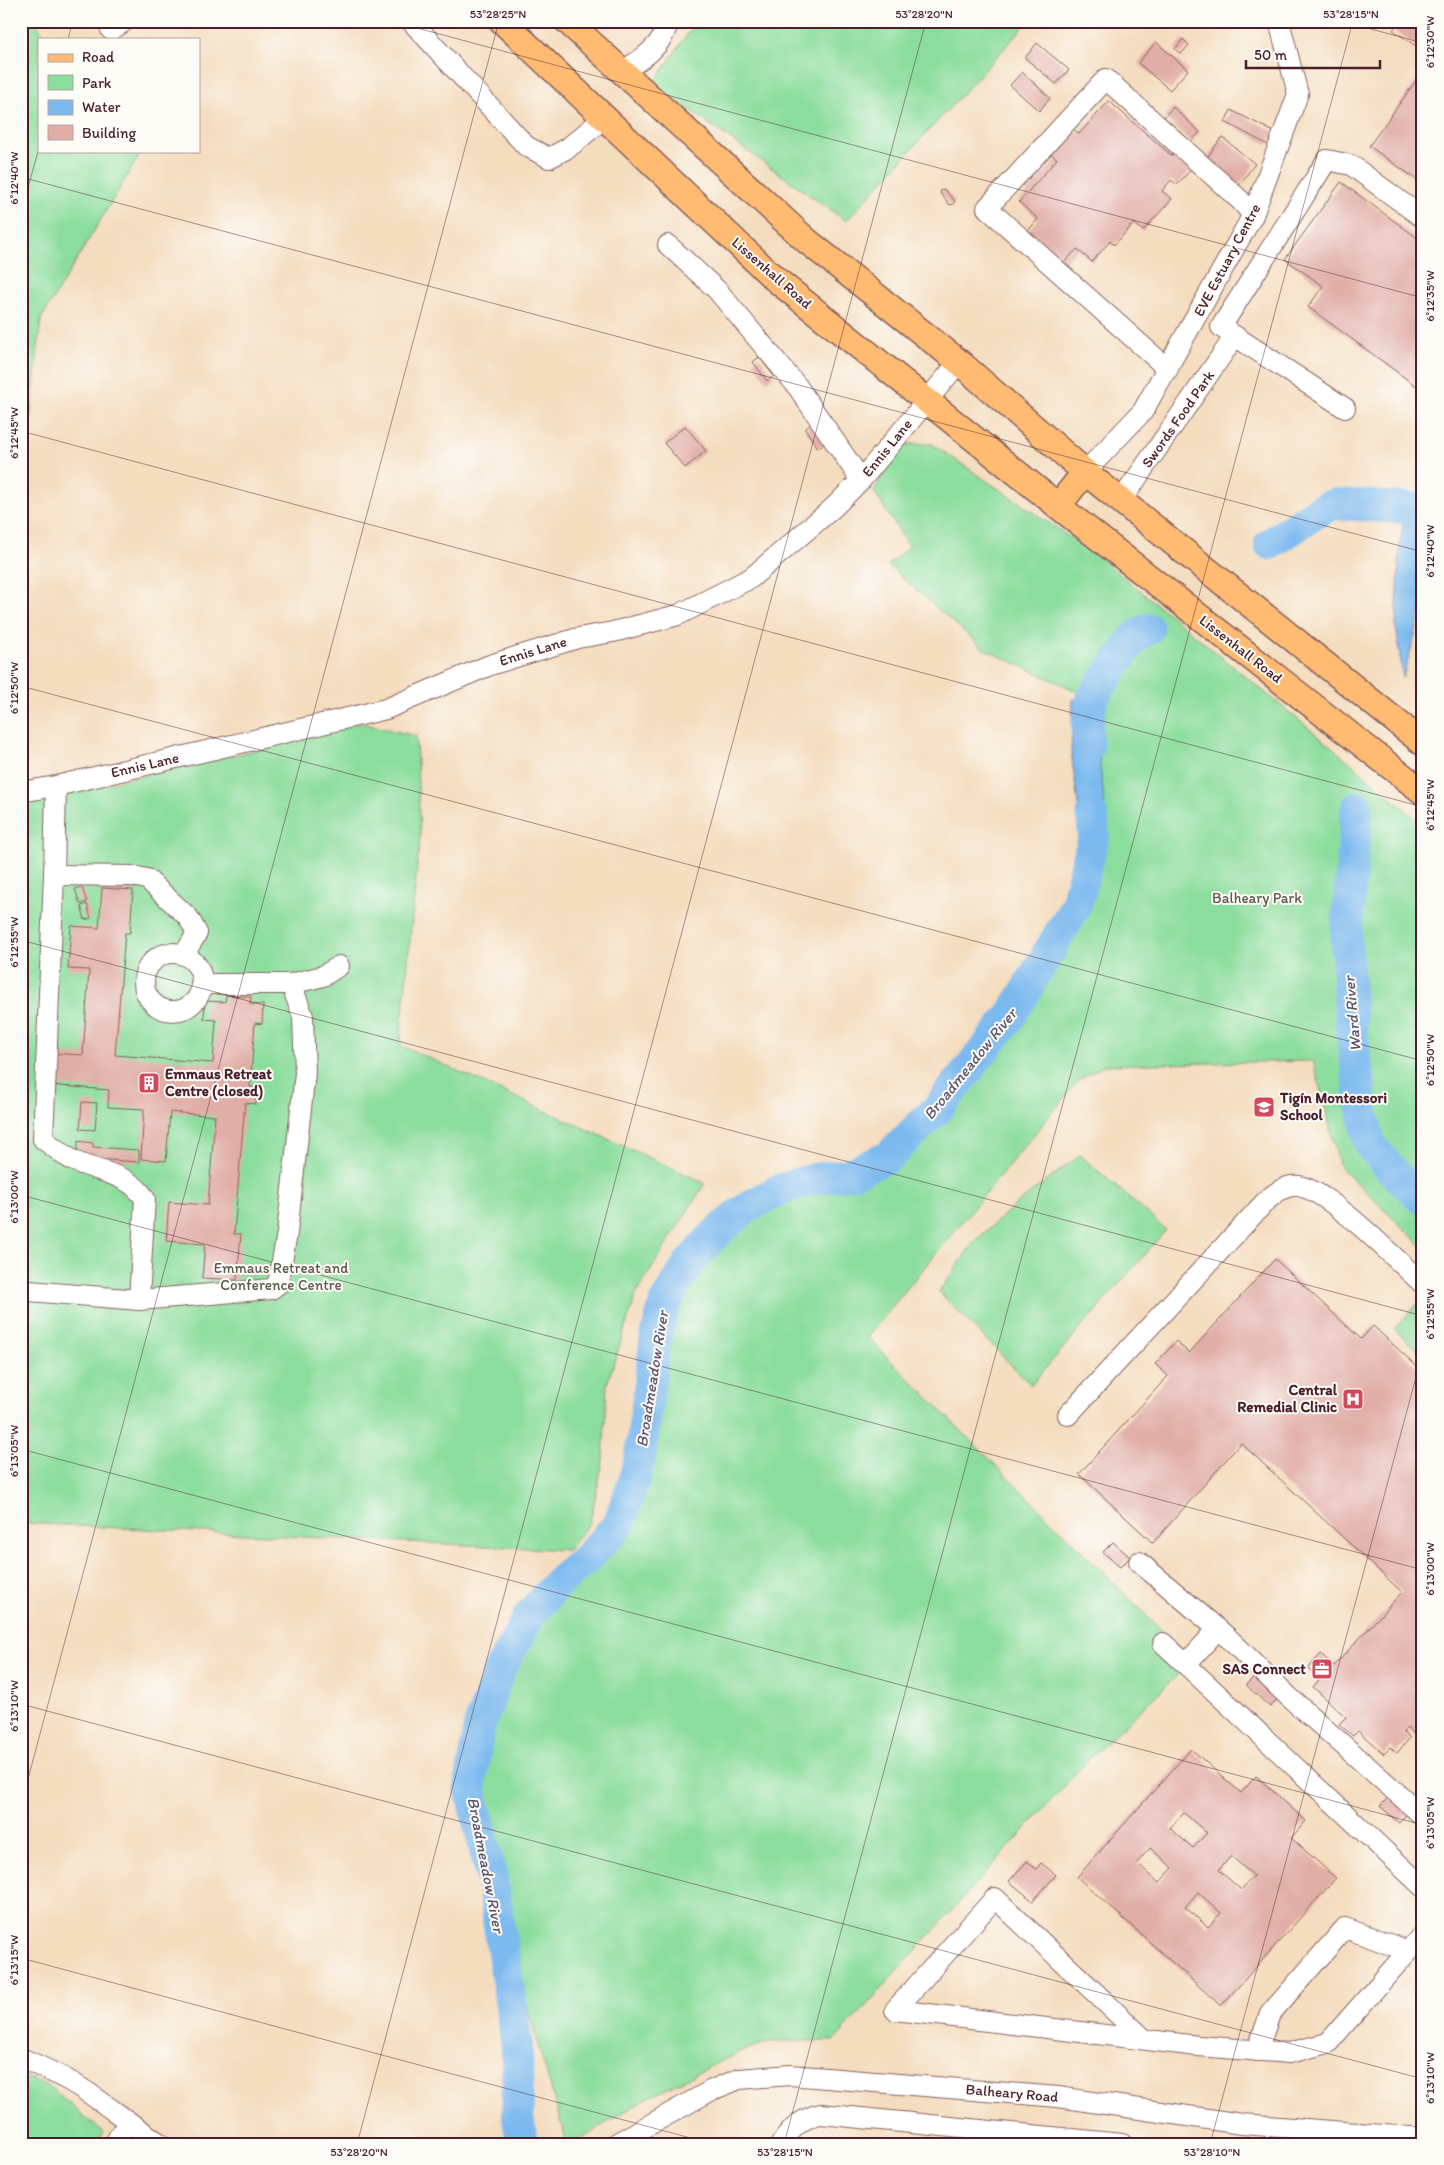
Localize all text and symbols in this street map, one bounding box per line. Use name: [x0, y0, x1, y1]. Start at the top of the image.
text: 53°28'25"N: [470, 7, 526, 21]
text: 53°28'20"N: [895, 7, 953, 21]
text: 53°28'15"N: [1323, 7, 1379, 21]
text: 6°12'30"W: [1423, 16, 1437, 68]
legend: [38, 38, 200, 152]
scale bar: [1246, 38, 1380, 70]
text: 50 m: [1254, 46, 1287, 64]
text: Road: [82, 48, 115, 66]
text: Park: [82, 74, 112, 92]
text: Water: [82, 98, 121, 116]
text: Building: [82, 124, 136, 142]
text: 6°12'40"W: [7, 151, 21, 205]
street label: EVE Estuary Centre: [1190, 201, 1264, 319]
street label: Lissenhall Road: [728, 233, 816, 313]
text: 6°12'35"W: [1423, 270, 1437, 322]
street label: Swords Food Park: [1138, 367, 1218, 471]
text: 6°12'45"W: [7, 407, 21, 459]
street label: Ennis Lane: [858, 415, 916, 481]
text: 6°12'40"W: [1423, 524, 1437, 578]
street label: Lissenhall Road: [1196, 611, 1287, 687]
street label: Ennis Lane: [497, 632, 569, 670]
text: 6°12'50"W: [7, 662, 21, 714]
street label: Ennis Lane: [109, 748, 181, 782]
text: 6°12'45"W: [1423, 779, 1437, 831]
park label: Balheary Park: [1212, 889, 1302, 907]
text: 6°12'55"W: [7, 916, 21, 968]
water label: Ward River: [1339, 974, 1365, 1052]
water label: Broadmeadow River: [919, 1003, 1022, 1123]
text: 6°12'50"W: [1423, 1034, 1437, 1086]
place label: Emmaus Retreat Centre (closed): [165, 1065, 272, 1101]
building icon: Emmaus Retreat Centre (closed): [137, 1071, 161, 1095]
place label: Tigín Montessori School: [1279, 1089, 1387, 1124]
school or university icon: Tigín Montessori School: [1252, 1095, 1276, 1119]
text: 6°13'00"W: [7, 1170, 21, 1224]
park label: Emmaus Retreat and Conference Centre: [214, 1259, 348, 1294]
text: 6°12'55"W: [1423, 1288, 1437, 1340]
water label: Broadmeadow River: [632, 1308, 672, 1448]
place label: Central Remedial Clinic: [1237, 1381, 1338, 1416]
hospital icon: Central Remedial Clinic: [1341, 1387, 1365, 1411]
text: 6°13'05"W: [7, 1425, 21, 1477]
text: 6°13'00"W: [1423, 1542, 1437, 1596]
office icon: SAS Connect: [1310, 1657, 1334, 1681]
place label: SAS Connect: [1223, 1660, 1306, 1678]
text: 6°13'10"W: [7, 1680, 21, 1732]
water label: Broadmeadow River: [464, 1796, 509, 1936]
text: 6°13'05"W: [1423, 1797, 1437, 1849]
text: 6°13'15"W: [7, 1935, 21, 1985]
text: 6°13'10"W: [1423, 2052, 1437, 2104]
street label: Balheary Road: [965, 2080, 1059, 2106]
text: 53°28'20"N: [330, 2145, 388, 2159]
text: 53°28'15"N: [757, 2145, 813, 2159]
text: 53°28'10"N: [1184, 2145, 1240, 2159]

